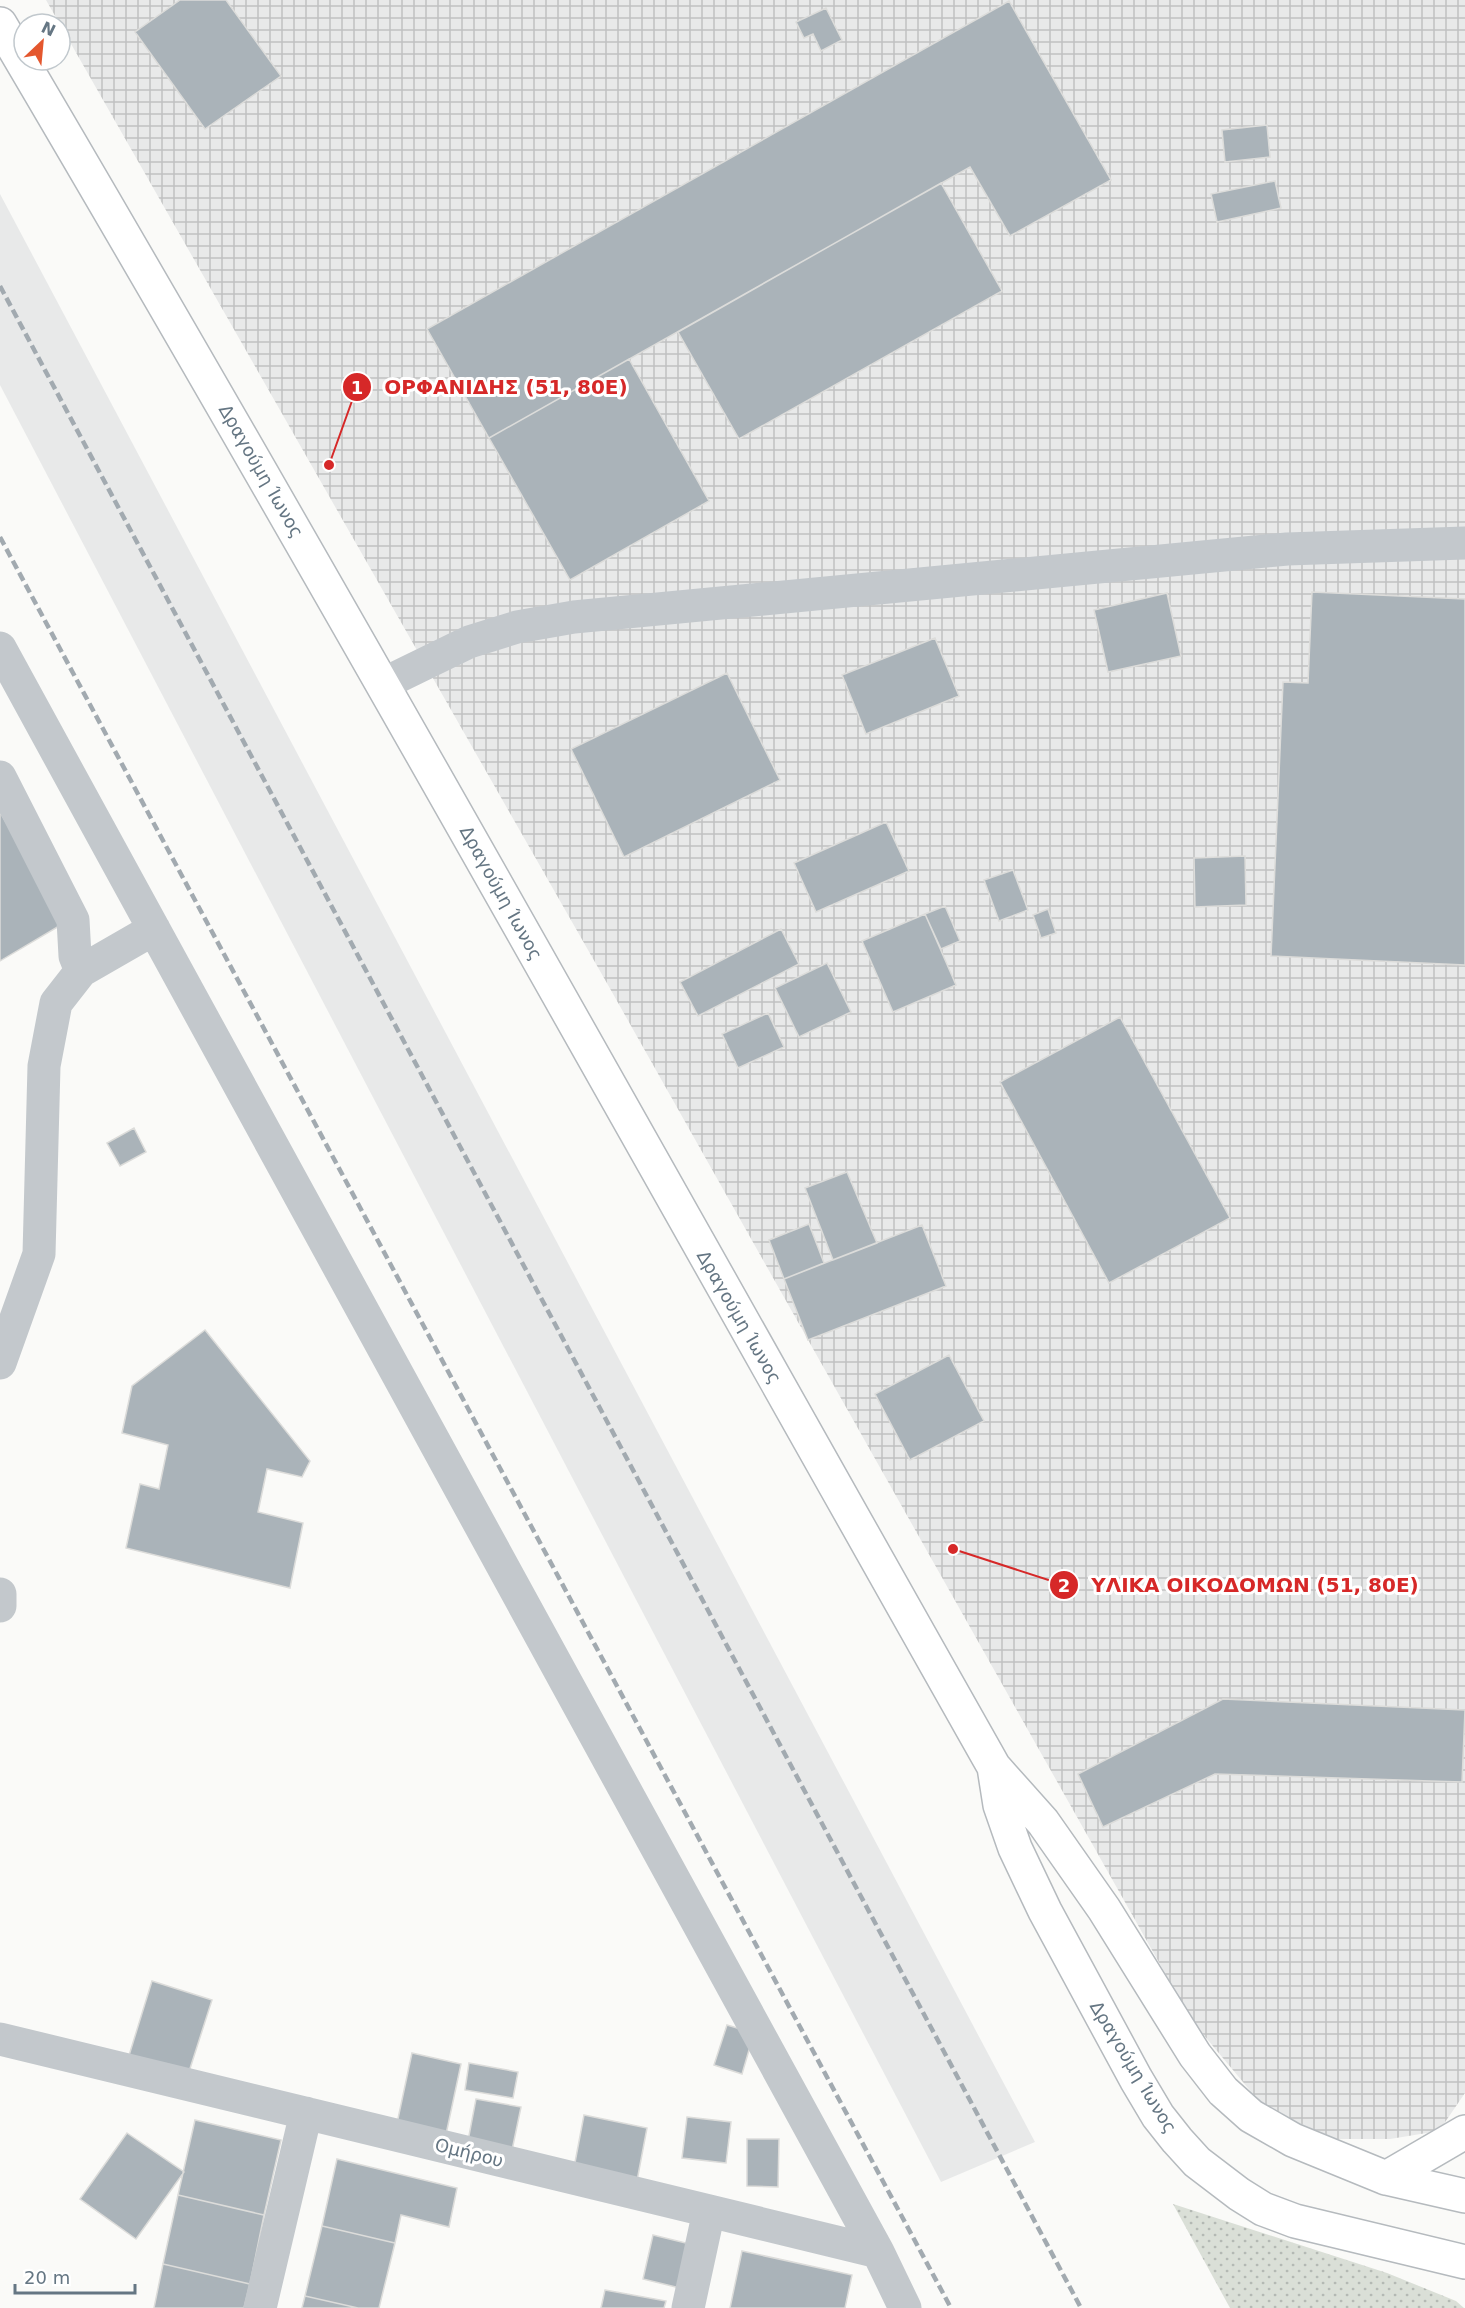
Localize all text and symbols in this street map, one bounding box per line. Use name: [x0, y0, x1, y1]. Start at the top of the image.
north arrow: [12, 12, 72, 72]
text: N: [38, 17, 59, 40]
callout: ΟΡΦΑΝΙΔΗΣ (51, 80Ε): [342, 368, 640, 406]
text: ΟΡΦΑΝΙΔΗΣ (51, 80Ε): [384, 375, 628, 399]
text: 1: [351, 377, 363, 398]
street label: Δραγούμη Ίωνος: [215, 400, 308, 541]
street label: Δραγούμη Ίωνος: [456, 822, 547, 964]
street label: Δραγούμη Ίωνος: [693, 1246, 786, 1387]
callout: ΥΛΙΚΑ ΟΙΚΟΔΟΜΩΝ (51, 80Ε): [1049, 1566, 1431, 1604]
text: ΥΛΙΚΑ ΟΙΚΟΔΟΜΩΝ (51, 80Ε): [1090, 1573, 1419, 1597]
text: 2: [1058, 1575, 1070, 1596]
street label: Δραγούμη Ίωνος: [1086, 1997, 1181, 2137]
street label: Ομήρου: [433, 2134, 506, 2171]
scale bar: [15, 2257, 135, 2295]
text: 20 m: [24, 2267, 70, 2288]

